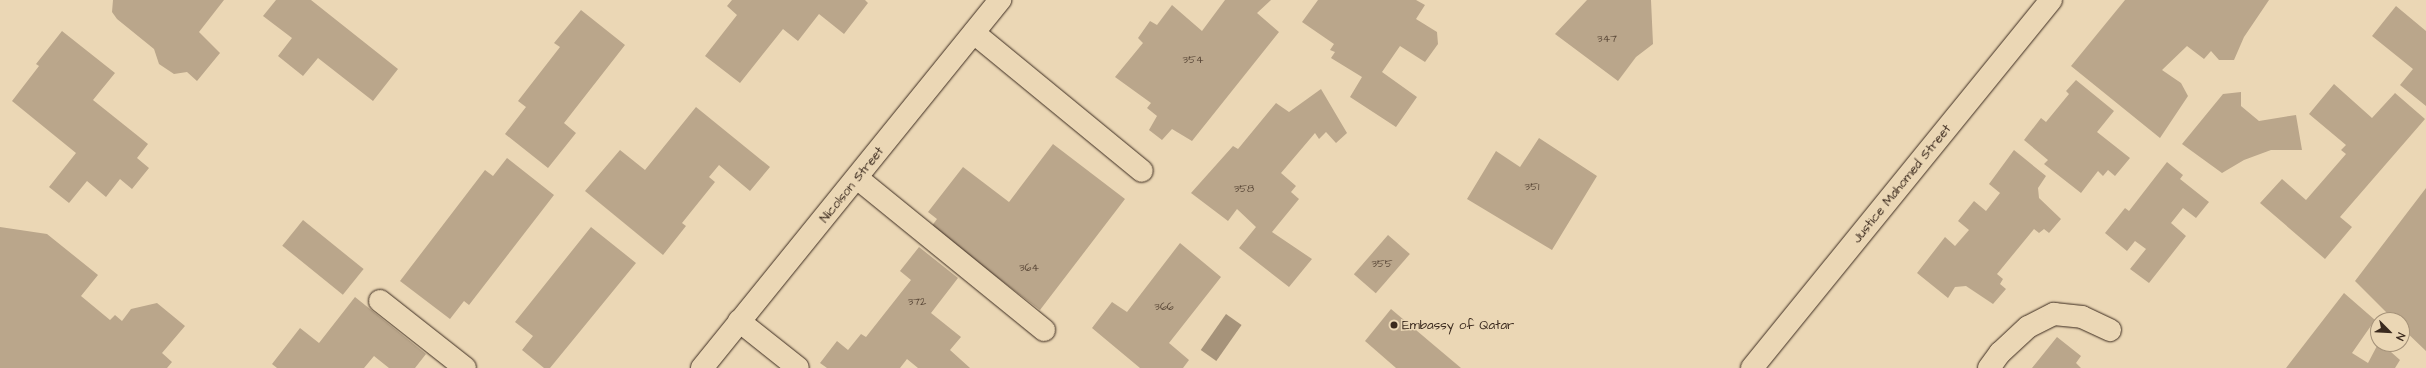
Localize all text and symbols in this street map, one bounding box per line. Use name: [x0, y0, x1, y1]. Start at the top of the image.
house number: 347: [1597, 32, 1617, 46]
house number: 354: [1183, 53, 1203, 67]
street label: Justice Mahomed Street: [1849, 122, 1955, 246]
street label: Nicolson Street: [817, 144, 887, 226]
house number: 351: [1525, 180, 1539, 194]
house number: 358: [1234, 182, 1254, 196]
house number: 355: [1371, 257, 1393, 271]
house number: 364: [1019, 261, 1039, 275]
house number: 372: [908, 295, 926, 309]
house number: 366: [1154, 300, 1174, 314]
north arrow: [2370, 312, 2410, 352]
place label: Embassy of Qatar: [1402, 317, 1514, 333]
marker: Embassy of Qatar: [1389, 320, 1399, 330]
text: N: [2392, 330, 2409, 343]

